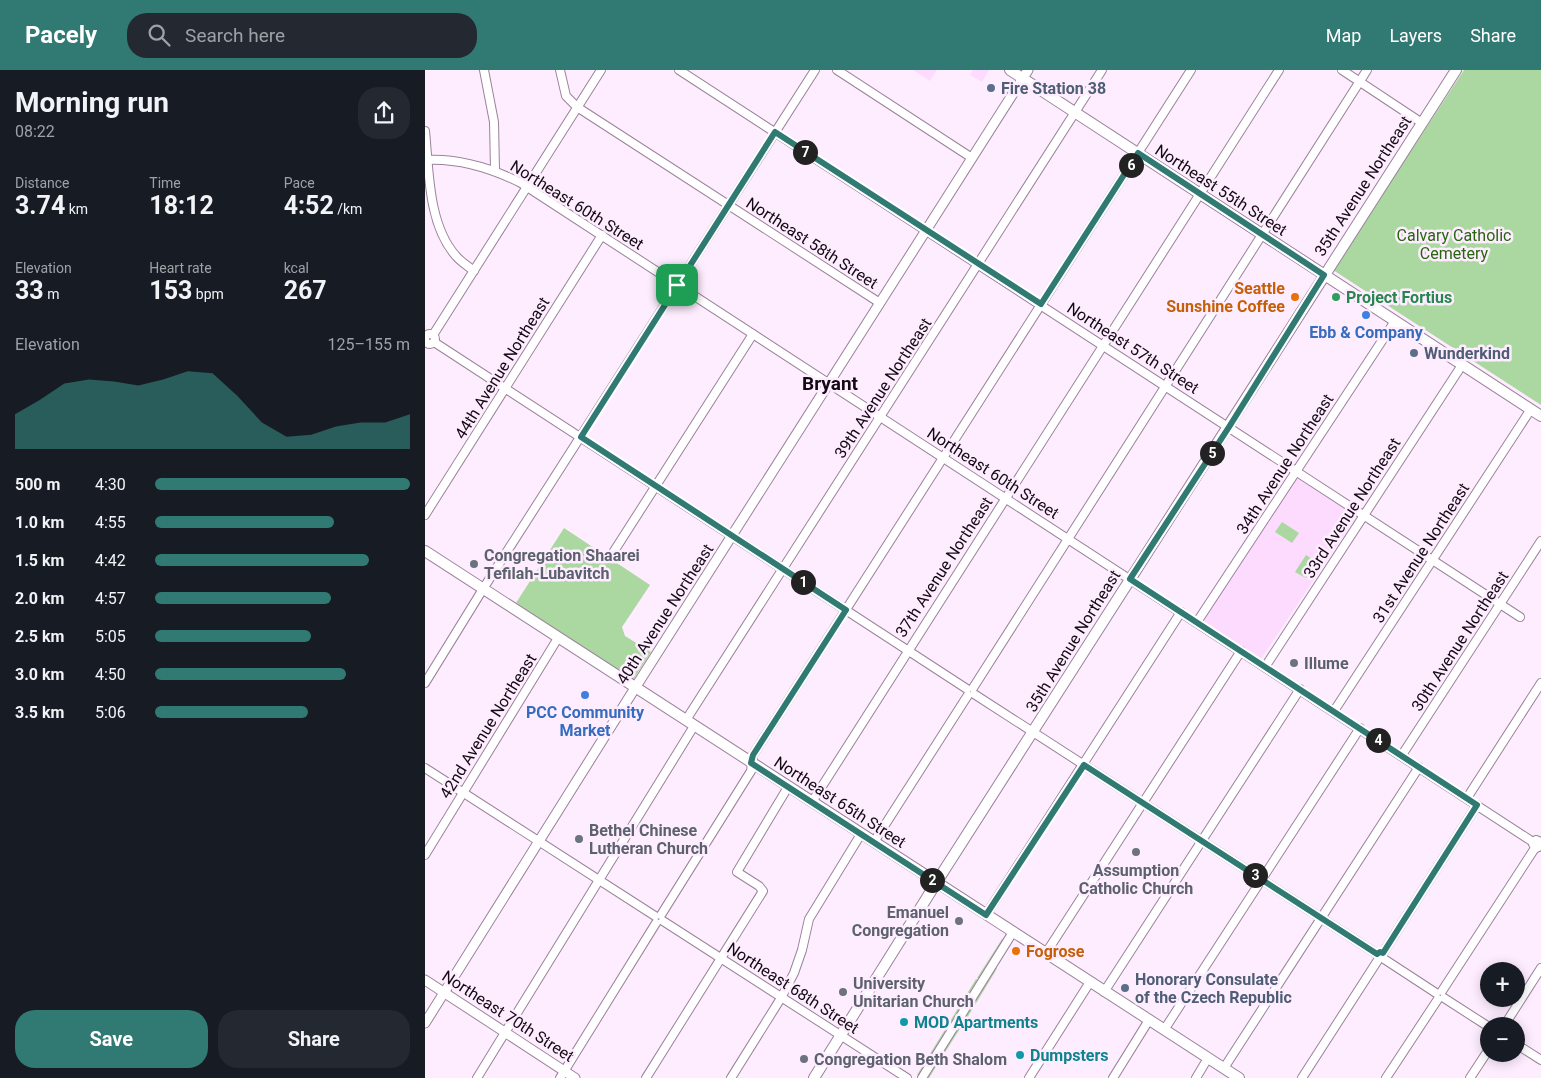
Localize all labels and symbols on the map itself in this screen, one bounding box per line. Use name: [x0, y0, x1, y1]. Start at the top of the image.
place label: Fire Station 38: [1001, 79, 1106, 98]
marker: Fire Station 38: [985, 82, 997, 94]
street label: 35th Avenue Northeast: [1311, 112, 1415, 260]
pin: 7: [793, 140, 817, 164]
street label: Northeast 55th Street: [1152, 140, 1290, 240]
pin: 6: [1119, 152, 1143, 178]
street label: Northeast 60th Street: [507, 156, 647, 254]
street label: Northeast 58th Street: [743, 193, 881, 293]
park label: Calvary Catholic Cemetery: [1397, 226, 1511, 263]
pin: [656, 264, 698, 306]
place label: Seattle Sunshine Coffee: [1166, 279, 1285, 316]
place label: Project Fortius: [1346, 288, 1452, 307]
marker: Seattle Sunshine Coffee: [1289, 291, 1301, 303]
marker: Project Fortius: [1330, 291, 1342, 303]
street label: 44th Avenue Northeast: [451, 294, 553, 442]
street label: Northeast 57th Street: [1064, 298, 1202, 398]
marker: Ebb & Company: [1360, 309, 1372, 321]
street label: 39th Avenue Northeast: [831, 314, 935, 462]
place label: Ebb & Company: [1309, 323, 1424, 342]
place label: Wunderkind: [1424, 344, 1510, 363]
marker: Wunderkind: [1408, 347, 1420, 359]
district label: Bryant: [802, 372, 859, 395]
street label: 34th Avenue Northeast: [1233, 390, 1337, 538]
street label: Northeast 60th Street: [924, 423, 1062, 523]
street label: 33rd Avenue Northeast: [1299, 434, 1405, 582]
pin: 5: [1199, 440, 1225, 466]
street label: 31st Avenue Northeast: [1369, 480, 1473, 626]
street label: 37th Avenue Northeast: [892, 493, 996, 641]
street label: 40th Avenue Northeast: [613, 540, 717, 688]
place label: Congregation Shaarei Tefilah-Lubavitch: [484, 546, 640, 583]
marker: Congregation Shaarei Tefilah-Lubavitch: [468, 558, 480, 570]
street label: 35th Avenue Northeast: [1022, 567, 1124, 715]
street label: 30th Avenue Northeast: [1408, 567, 1512, 715]
pin: 1: [791, 570, 815, 594]
street label: 42nd Avenue Northeast: [436, 650, 540, 802]
place label: Illume: [1304, 654, 1349, 673]
marker: Illume: [1288, 657, 1300, 669]
marker: PCC Community Market: [579, 689, 591, 701]
place label: PCC Community Market: [526, 703, 645, 740]
pin: 4: [1365, 728, 1391, 752]
street label: Northeast 65th Street: [771, 752, 909, 852]
place label: Bethel Chinese Lutheran Church: [589, 821, 708, 858]
marker: Bethel Chinese Lutheran Church: [573, 833, 585, 845]
marker: Assumption Catholic Church: [1130, 846, 1142, 858]
place label: Assumption Catholic Church: [1079, 861, 1193, 898]
pin: 3: [1243, 862, 1267, 888]
pin: 2: [919, 868, 945, 892]
place label: Emanuel Congregation: [852, 903, 949, 940]
marker: Emanuel Congregation: [953, 915, 965, 927]
street label: Northeast 68th Street: [724, 938, 862, 1038]
place label: Fogrose: [1026, 942, 1085, 961]
marker: Fogrose: [1010, 945, 1022, 957]
street label: Northeast 70th Street: [439, 966, 577, 1066]
place label: Honorary Consulate of the Czech Republic: [1135, 970, 1292, 1007]
place label: University Unitarian Church: [853, 974, 974, 1011]
marker: Honorary Consulate of the Czech Republic: [1119, 982, 1131, 994]
marker: University Unitarian Church: [837, 986, 849, 998]
place label: MOD Apartments: [914, 1013, 1038, 1032]
marker: MOD Apartments: [898, 1016, 910, 1028]
place label: Dumpsters: [1030, 1046, 1109, 1065]
marker: Dumpsters: [1014, 1049, 1026, 1061]
place label: Congregation Beth Shalom: [814, 1050, 1007, 1069]
marker: Congregation Beth Shalom: [798, 1053, 810, 1065]

